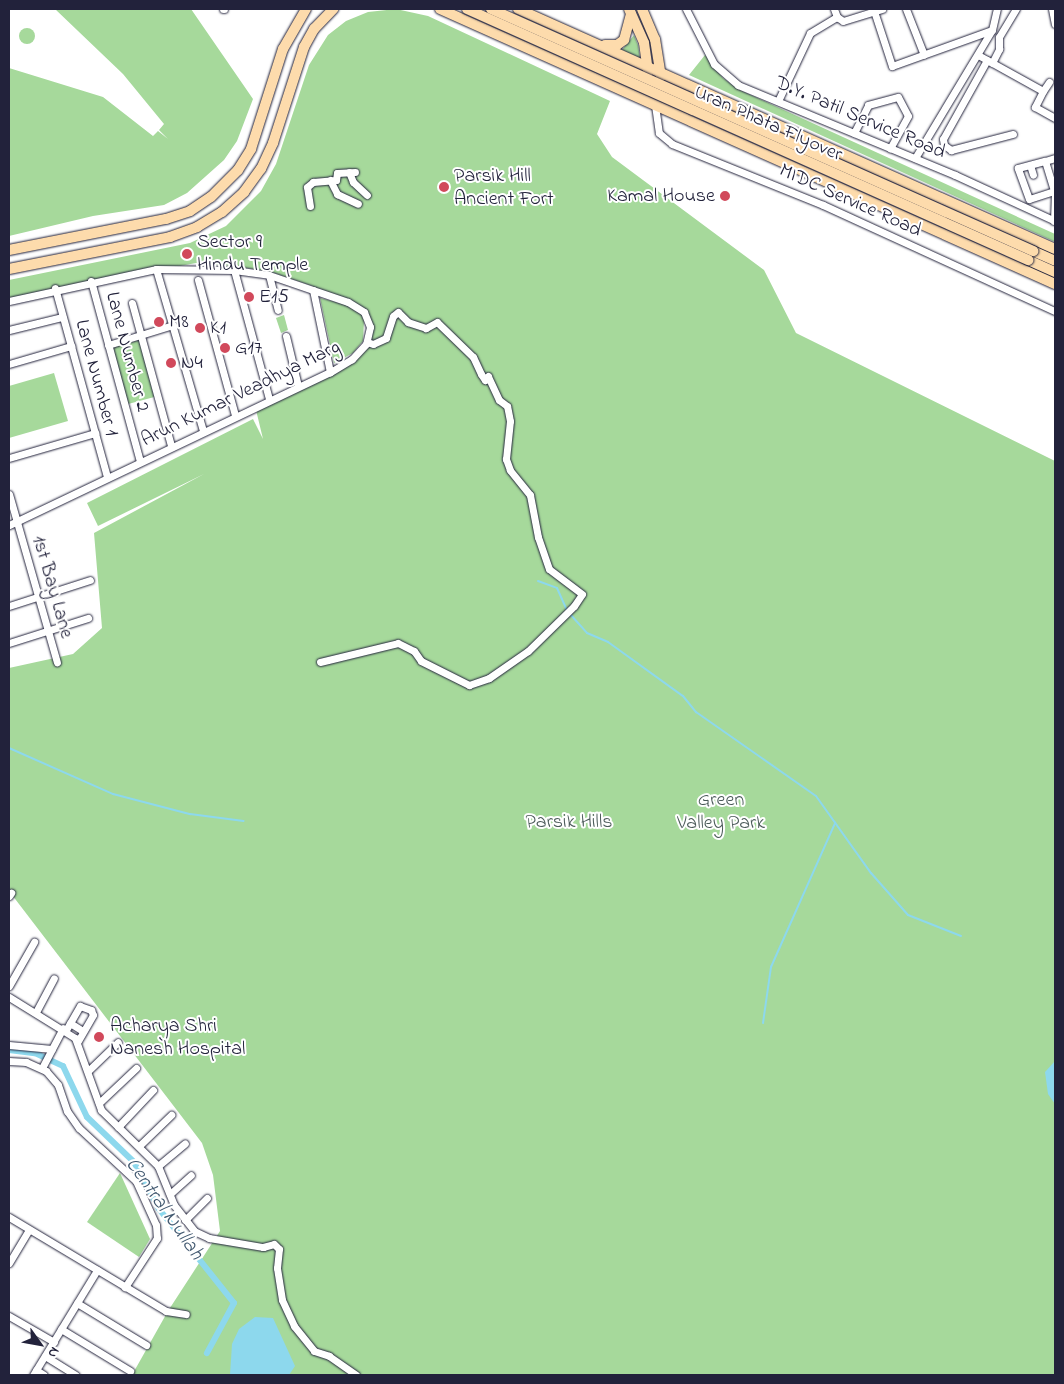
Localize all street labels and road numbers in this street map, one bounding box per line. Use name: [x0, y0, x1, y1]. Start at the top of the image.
street label: D.Y. Patil Service Road: [771, 71, 949, 165]
street label: Uran Phata Flyover: [690, 81, 846, 167]
street label: MIDC Service Road: [775, 159, 925, 243]
street label: Lane Number 2: [99, 289, 155, 415]
street label: Lane Number 1: [69, 317, 123, 439]
street label: Arun Kumar Veadhya Marg: [138, 335, 344, 453]
street label: 1st Bay Lane: [26, 533, 78, 641]

